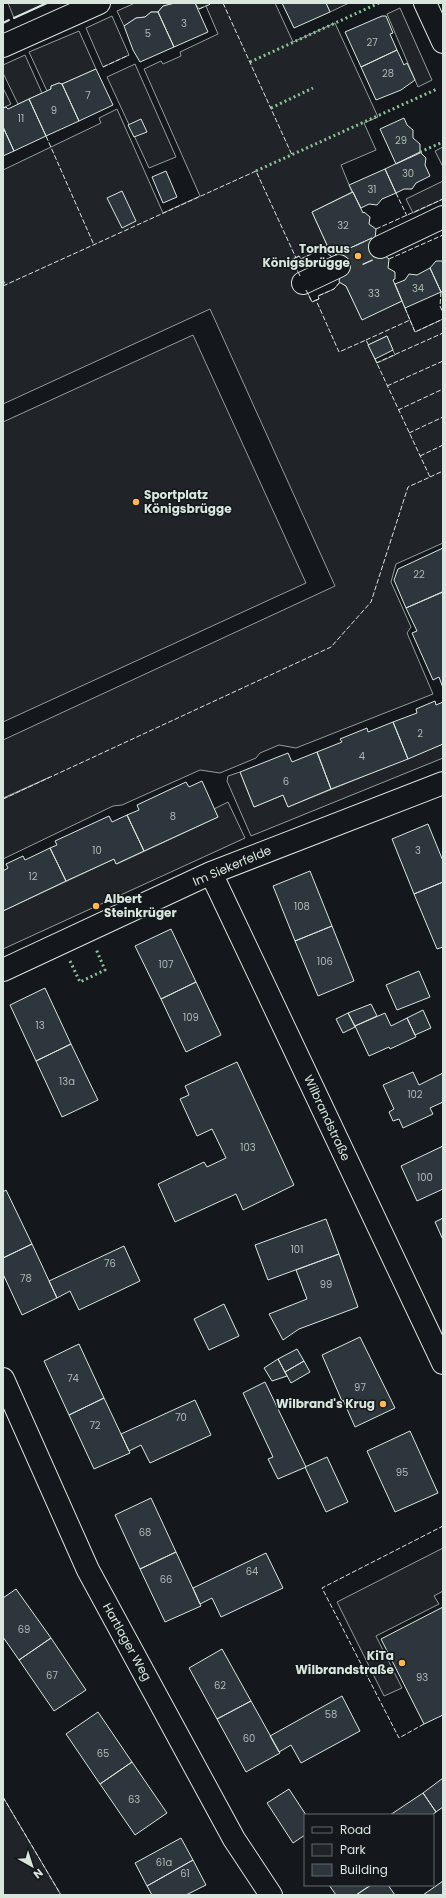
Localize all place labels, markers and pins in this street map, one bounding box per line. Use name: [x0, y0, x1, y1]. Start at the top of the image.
place label: Torhaus Königsbrügge: [262, 240, 351, 271]
marker: Torhaus Königsbrügge: [353, 251, 363, 261]
place label: Sportplatz Königsbrügge: [144, 486, 232, 517]
marker: Sportplatz Königsbrügge: [131, 497, 141, 507]
place label: Albert Steinkrüger: [104, 890, 177, 921]
marker: Albert Steinkrüger: [91, 901, 101, 911]
place label: Wilbrand's Krug: [276, 1395, 375, 1412]
marker: Wilbrand's Krug: [378, 1399, 388, 1409]
place label: KiTa Wilbrandstraße: [295, 1647, 395, 1678]
marker: KiTa Wilbrandstraße: [397, 1658, 407, 1668]

